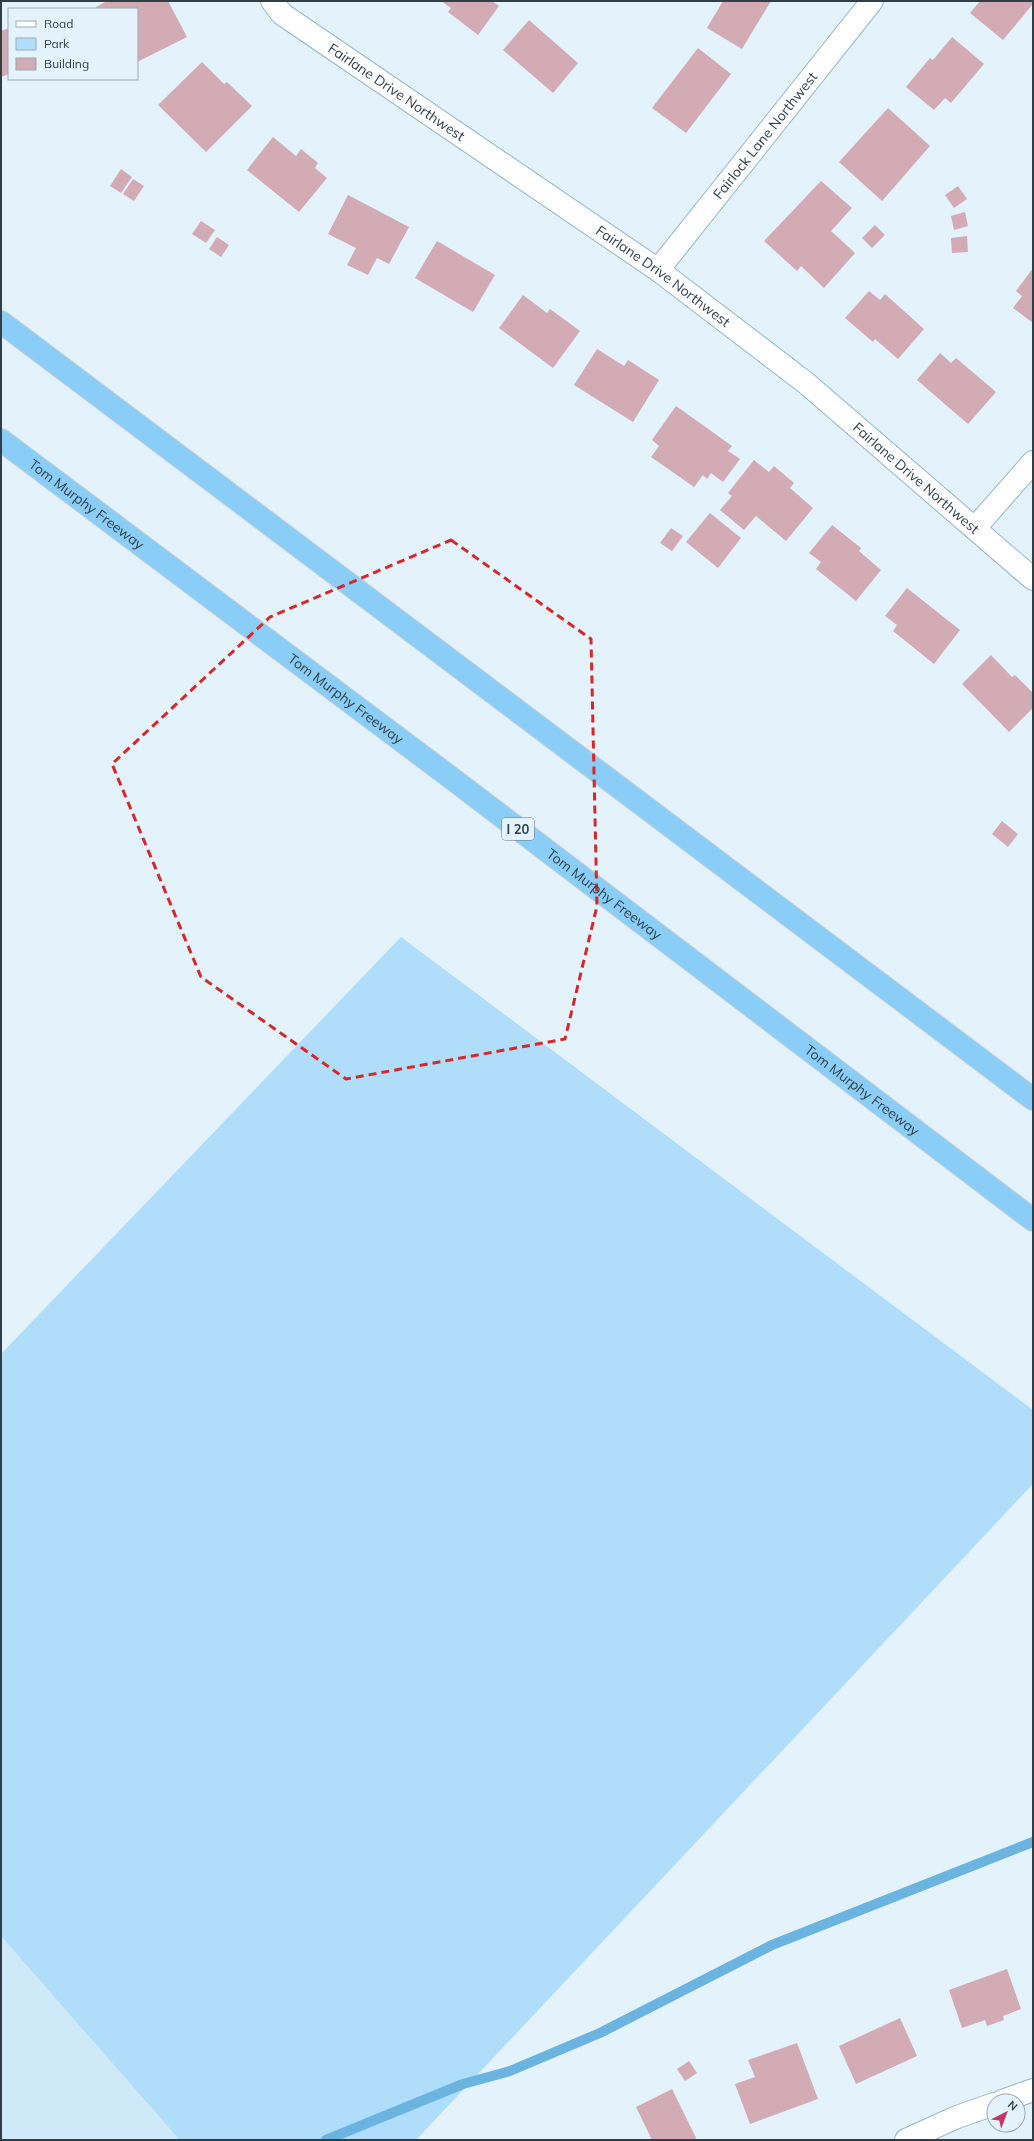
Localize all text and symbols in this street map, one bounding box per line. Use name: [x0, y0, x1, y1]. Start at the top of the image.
legend: [8, 8, 138, 80]
text: Road: [44, 16, 73, 31]
text: Park: [44, 36, 70, 51]
street label: Fairlane Drive Northwest: [325, 39, 469, 145]
text: Building: [44, 56, 89, 71]
street label: Fairlock Lane Northwest: [709, 68, 821, 203]
street label: Fairlane Drive Northwest: [592, 221, 734, 331]
street label: Fairlane Drive Northwest: [849, 418, 983, 538]
street label: Tom Murphy Freeway: [25, 455, 148, 554]
street label: Tom Murphy Freeway: [284, 650, 407, 748]
road number: I 20: [502, 818, 534, 840]
street label: Tom Murphy Freeway: [543, 845, 666, 944]
street label: Tom Murphy Freeway: [801, 1041, 924, 1140]
north arrow: [986, 2093, 1026, 2133]
text: N: [1005, 2098, 1020, 2114]

